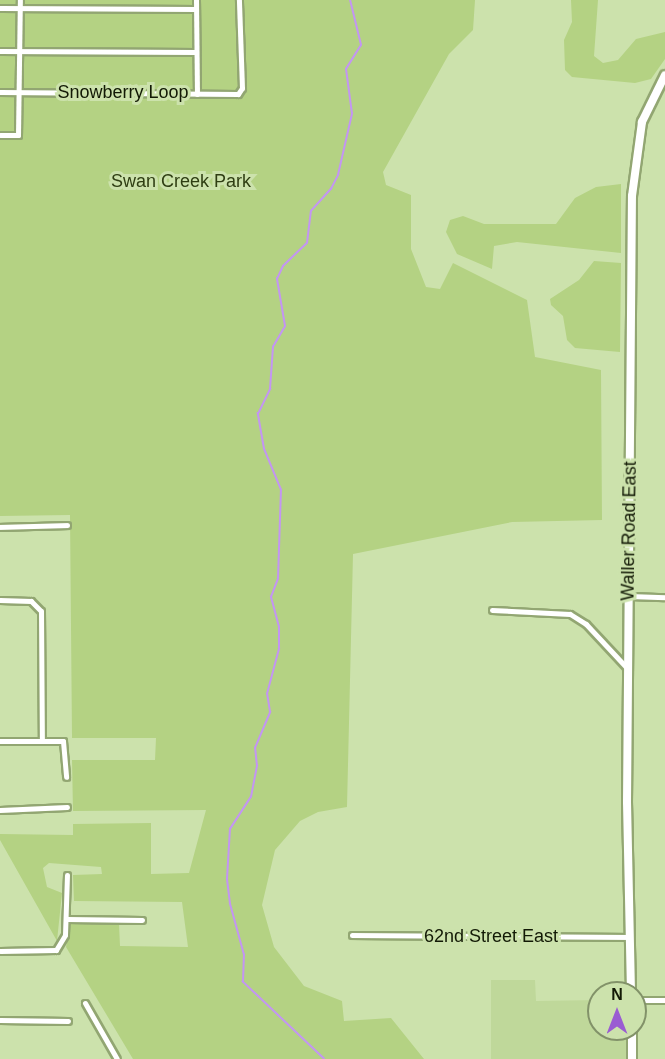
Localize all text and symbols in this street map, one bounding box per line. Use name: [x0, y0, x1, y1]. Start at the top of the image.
street label: Snowberry Loop: [57, 81, 189, 103]
park label: Swan Creek Park: [111, 170, 251, 192]
street label: Waller Road East: [617, 461, 641, 601]
street label: 62nd Street East: [424, 925, 558, 947]
north arrow: [587, 981, 647, 1041]
text: N: [611, 986, 623, 1003]

